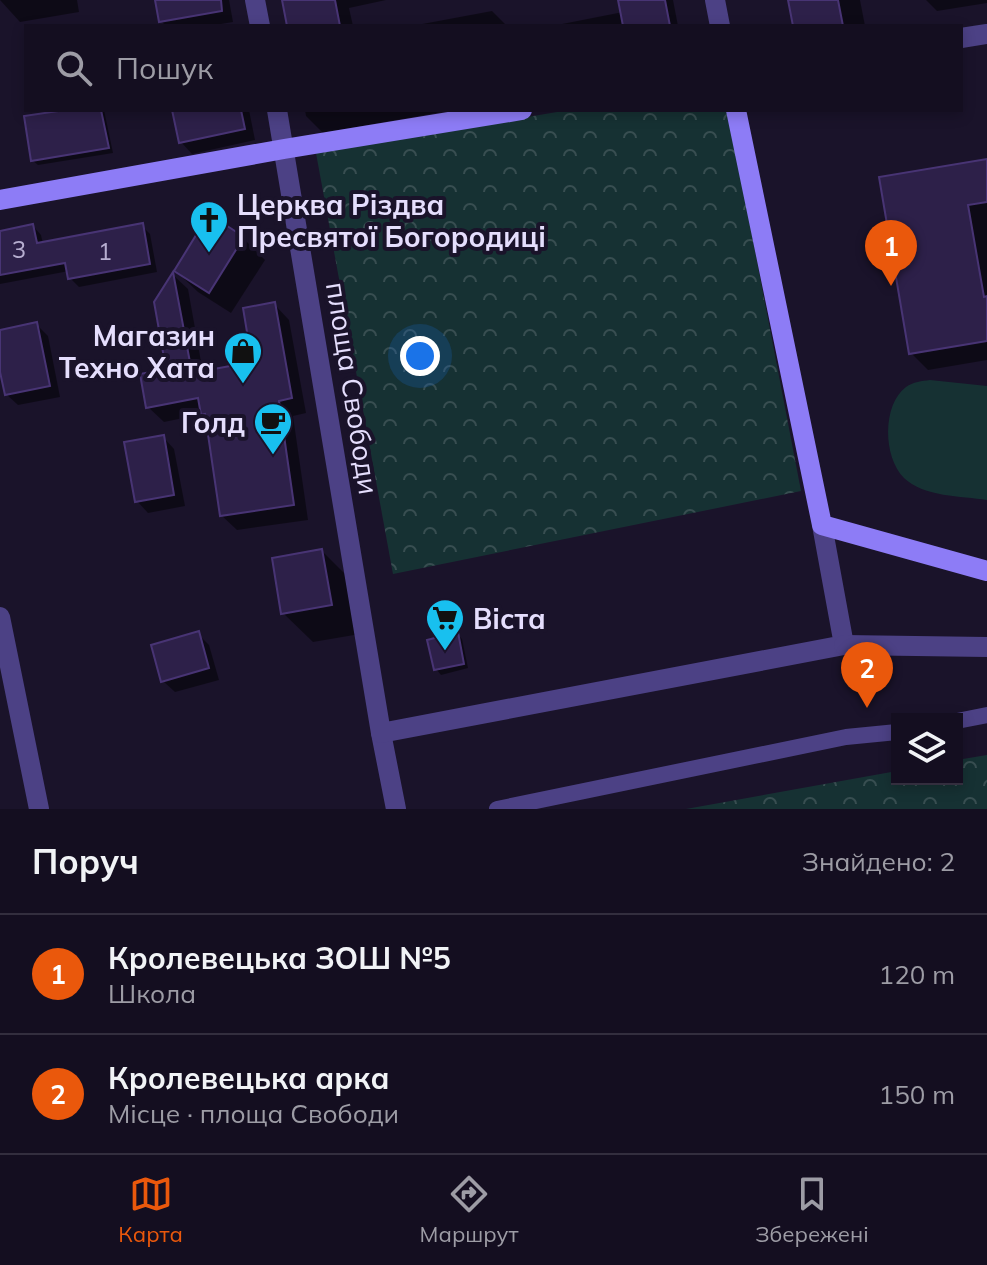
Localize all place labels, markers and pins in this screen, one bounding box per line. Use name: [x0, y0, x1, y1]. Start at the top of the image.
place label: Церква Різдва Пресвятої Богородиці: [237, 187, 546, 254]
church icon: Церква Різдва Пресвятої Богородиці: [188, 199, 230, 254]
pin: 1: [865, 220, 917, 286]
place label: Магазин Техно Хата: [59, 318, 215, 385]
shop icon: Магазин Техно Хата: [222, 330, 264, 385]
cafe icon: Голд: [252, 401, 294, 456]
place label: Голд: [181, 405, 245, 440]
supermarket icon: Віста: [424, 597, 466, 652]
place label: Віста: [473, 601, 546, 636]
pin: 2: [841, 642, 893, 708]

